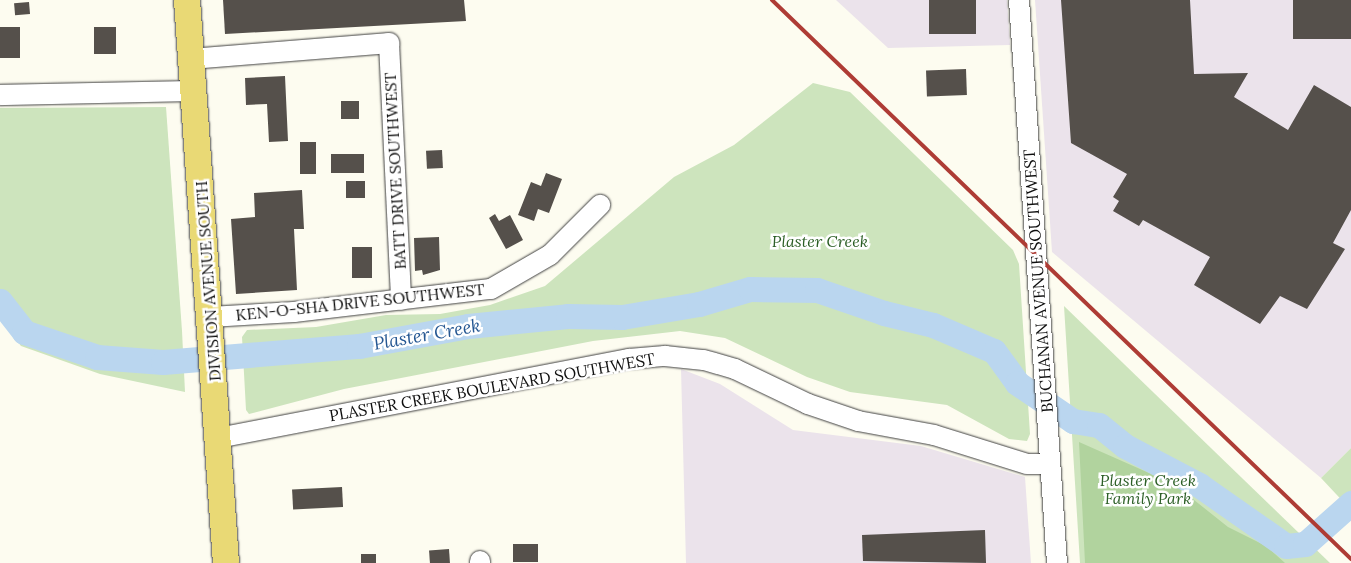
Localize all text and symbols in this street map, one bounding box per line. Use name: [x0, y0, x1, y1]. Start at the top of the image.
street label: BATT DRIVE SOUTHWEST: [380, 72, 410, 270]
street label: BUCHANAN AVENUE SOUTHWEST: [1019, 149, 1057, 413]
street label: DIVISION AVENUE SOUTH: [191, 180, 225, 382]
park label: Plaster Creek: [772, 231, 868, 251]
street label: KEN-O-SHA DRIVE SOUTHWEST: [235, 279, 485, 325]
water label: Plaster Creek: [372, 315, 482, 355]
street label: PLASTER CREEK BOULEVARD SOUTHWEST: [328, 349, 656, 425]
park label: Plaster Creek Family Park: [1100, 470, 1196, 508]

